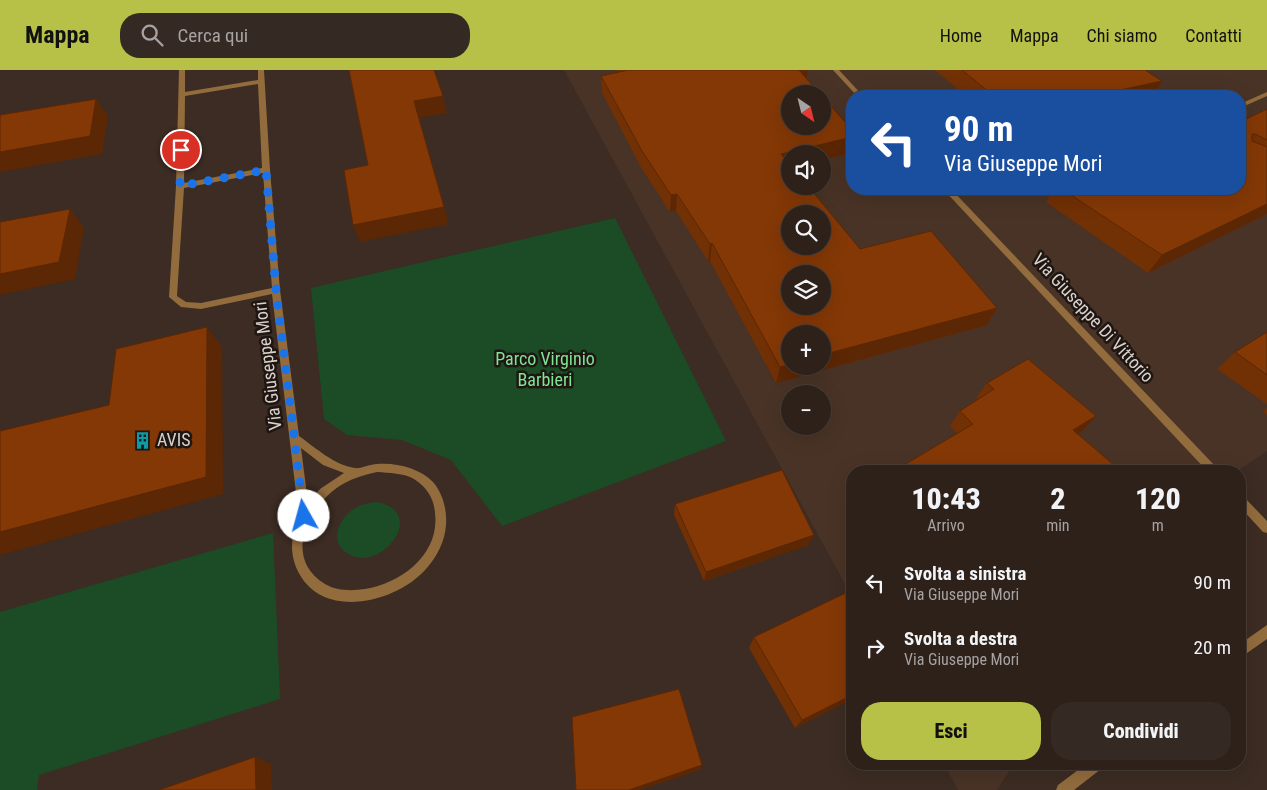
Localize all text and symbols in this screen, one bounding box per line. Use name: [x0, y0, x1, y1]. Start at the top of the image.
search box: [120, 13, 470, 58]
text: Mappa: [25, 21, 90, 49]
icon: search: [138, 21, 166, 49]
text: Cerca qui: [178, 24, 248, 47]
text: Home: [940, 25, 982, 46]
text: Mappa: [1010, 25, 1059, 46]
text: Chi siamo: [1087, 25, 1157, 46]
text: Contatti: [1185, 25, 1242, 46]
north arrow: [781, 85, 831, 135]
map controls: [781, 85, 831, 435]
text: 90 m: [944, 109, 1013, 150]
icon: left: [861, 110, 926, 175]
pin: [160, 129, 202, 171]
icon: arrive: [167, 136, 195, 164]
button: sound: [781, 145, 831, 195]
text: Via Giuseppe Mori: [944, 151, 1102, 176]
button: search: [781, 205, 831, 255]
street label: Via Giuseppe Di Vittorio: [1028, 249, 1158, 386]
button: layers: [781, 265, 831, 315]
street label: Via Giuseppe Mori: [249, 300, 286, 432]
button: +: [781, 325, 831, 375]
park label: Parco Virginio Barbieri: [495, 348, 595, 390]
button: −: [781, 385, 831, 435]
place label: AVIS: [157, 429, 191, 450]
building icon: AVIS: [133, 430, 153, 450]
text: 10:43: [911, 481, 981, 516]
text: 2: [1050, 481, 1065, 516]
text: 120: [1135, 481, 1181, 516]
position arrow: [277, 489, 329, 541]
text: Arrivo: [927, 516, 965, 535]
text: min: [1046, 516, 1070, 535]
text: m: [1152, 516, 1164, 535]
text: Svolta a sinistra: [904, 562, 1026, 585]
icon: left: [861, 569, 889, 597]
text: 90 m: [1194, 571, 1231, 594]
text: Via Giuseppe Mori: [904, 585, 1019, 604]
text: Svolta a destra: [904, 627, 1017, 650]
icon: right: [861, 634, 889, 662]
text: 20 m: [1194, 636, 1231, 659]
text: Via Giuseppe Mori: [904, 650, 1019, 669]
button: Esci: [861, 702, 1041, 760]
button: Condividi: [1051, 702, 1231, 760]

